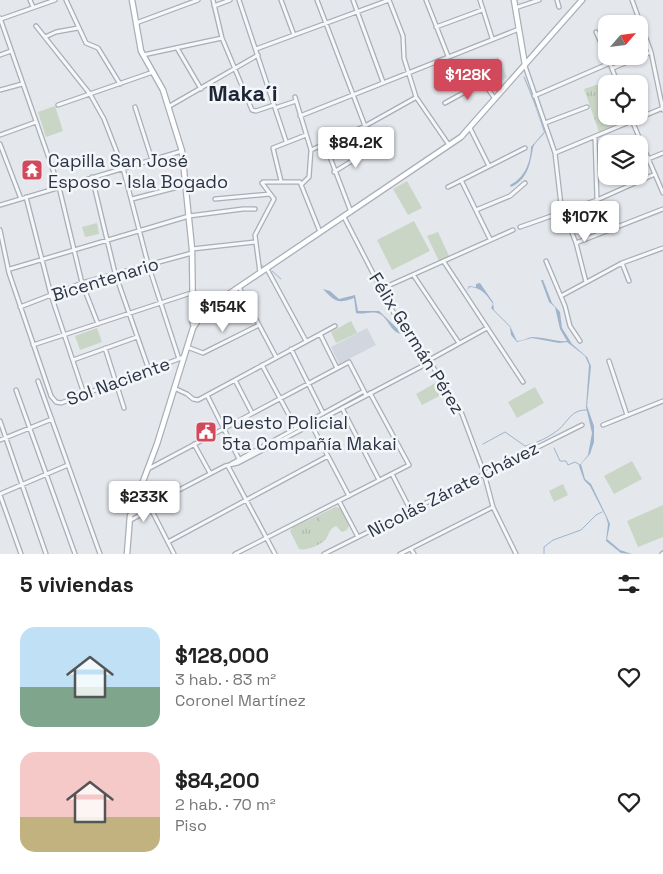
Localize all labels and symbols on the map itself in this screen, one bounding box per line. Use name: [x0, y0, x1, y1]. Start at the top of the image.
north arrow: [598, 15, 648, 65]
pin: $128K: [433, 58, 503, 101]
district label: Maka´i: [208, 79, 278, 107]
pin: $84.2K: [315, 126, 397, 169]
place label: Capilla San José Esposo - Isla Bogado: [48, 149, 228, 193]
temple icon: Capilla San José Esposo - Isla Bogado: [20, 158, 44, 182]
pin: $107K: [550, 200, 620, 243]
street label: Bicentenario: [49, 252, 161, 306]
street label: Félix Germán Pérez: [364, 268, 470, 418]
pin: $154K: [188, 290, 258, 333]
street label: Sol Naciente: [63, 352, 173, 410]
place label: Puesto Policial 5ta Compañía Makai: [222, 411, 397, 455]
public building icon: Puesto Policial 5ta Compañía Makai: [194, 420, 218, 444]
street label: Nicolás Zárate Chávez: [364, 436, 542, 542]
pin: $233K: [109, 480, 179, 523]

